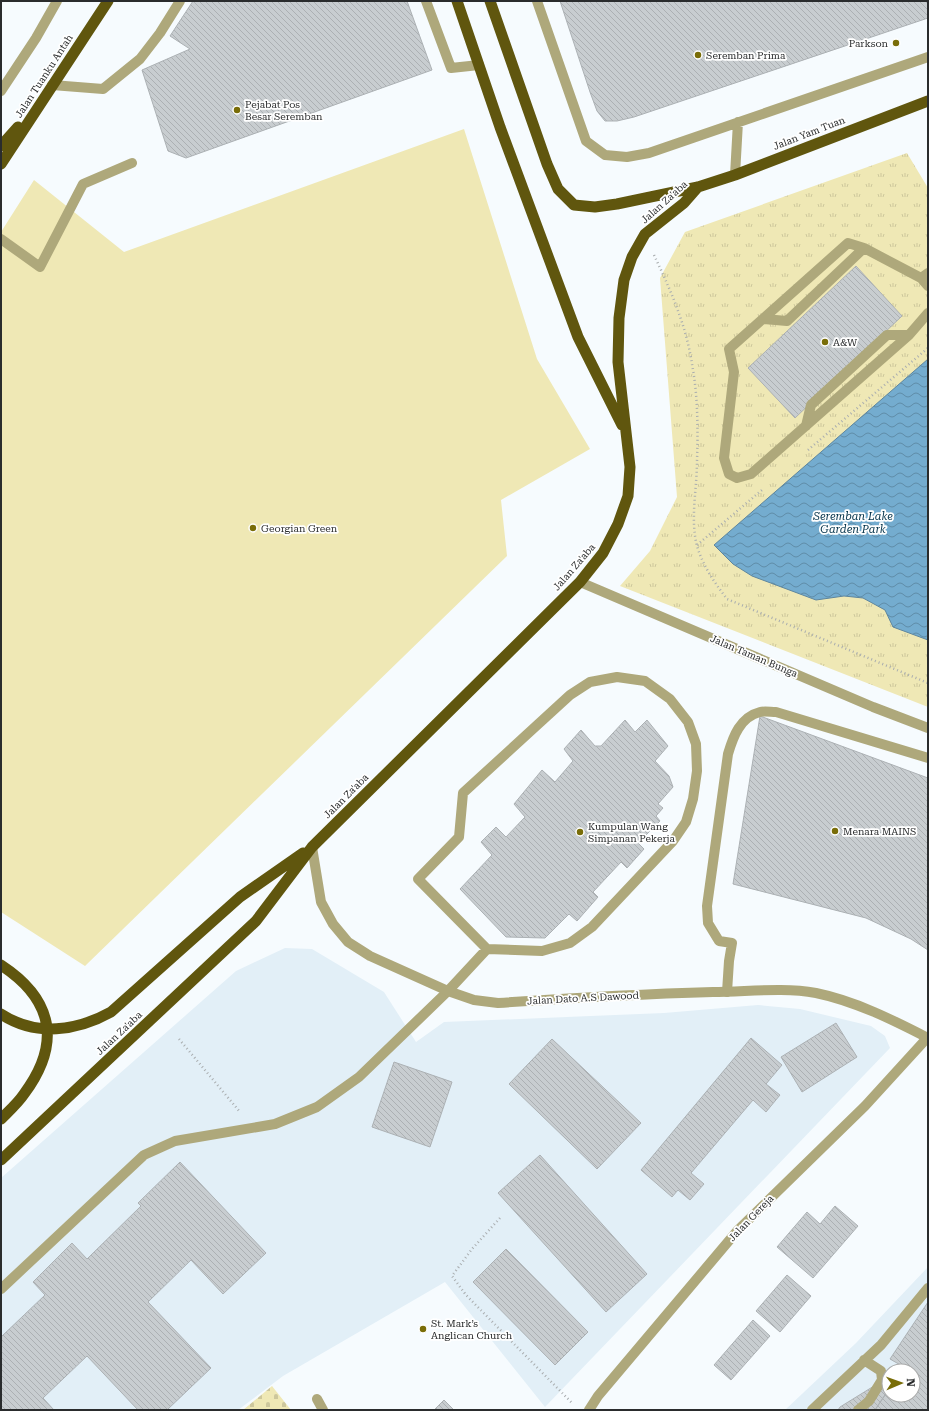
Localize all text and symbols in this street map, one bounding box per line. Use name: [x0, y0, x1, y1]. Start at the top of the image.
street label: Jalan Tuanku Antah: [13, 32, 75, 120]
place label: Parkson: [849, 38, 889, 49]
marker: Parkson: [891, 38, 901, 48]
marker: Seremban Prima: [693, 50, 703, 60]
place label: Seremban Prima: [706, 50, 786, 61]
place label: Pejabat Pos Besar Seremban: [245, 99, 323, 122]
marker: Pejabat Pos Besar Seremban: [232, 105, 242, 115]
street label: Jalan Yam Tuan: [771, 114, 847, 152]
street label: Jalan Za'aba: [639, 178, 690, 226]
marker: A&W: [820, 337, 830, 347]
place label: A&W: [833, 337, 858, 348]
water label: Seremban Lake Garden Park: [812, 510, 893, 536]
marker: Georgian Green: [248, 523, 258, 533]
place label: Georgian Green: [261, 523, 338, 534]
street label: Jalan Za'aba: [551, 541, 598, 593]
street label: Jalan Taman Bunga: [709, 633, 800, 680]
street label: Jalan Za'aba: [321, 771, 371, 821]
place label: Kumpulan Wang Simpanan Pekerja: [588, 821, 675, 844]
marker: Menara MAINS: [830, 826, 840, 836]
place label: Menara MAINS: [843, 826, 916, 837]
marker: Kumpulan Wang Simpanan Pekerja: [575, 827, 585, 837]
street label: Jalan Dato A.S Dawood: [527, 990, 640, 1006]
street label: Jalan Za'aba: [94, 1009, 144, 1057]
street label: Jalan Gereja: [726, 1192, 776, 1243]
place label: St. Mark’s Anglican Church: [431, 1318, 513, 1341]
marker: St. Mark’s Anglican Church: [418, 1324, 428, 1334]
north arrow: [881, 1363, 921, 1403]
text: N: [904, 1378, 917, 1388]

